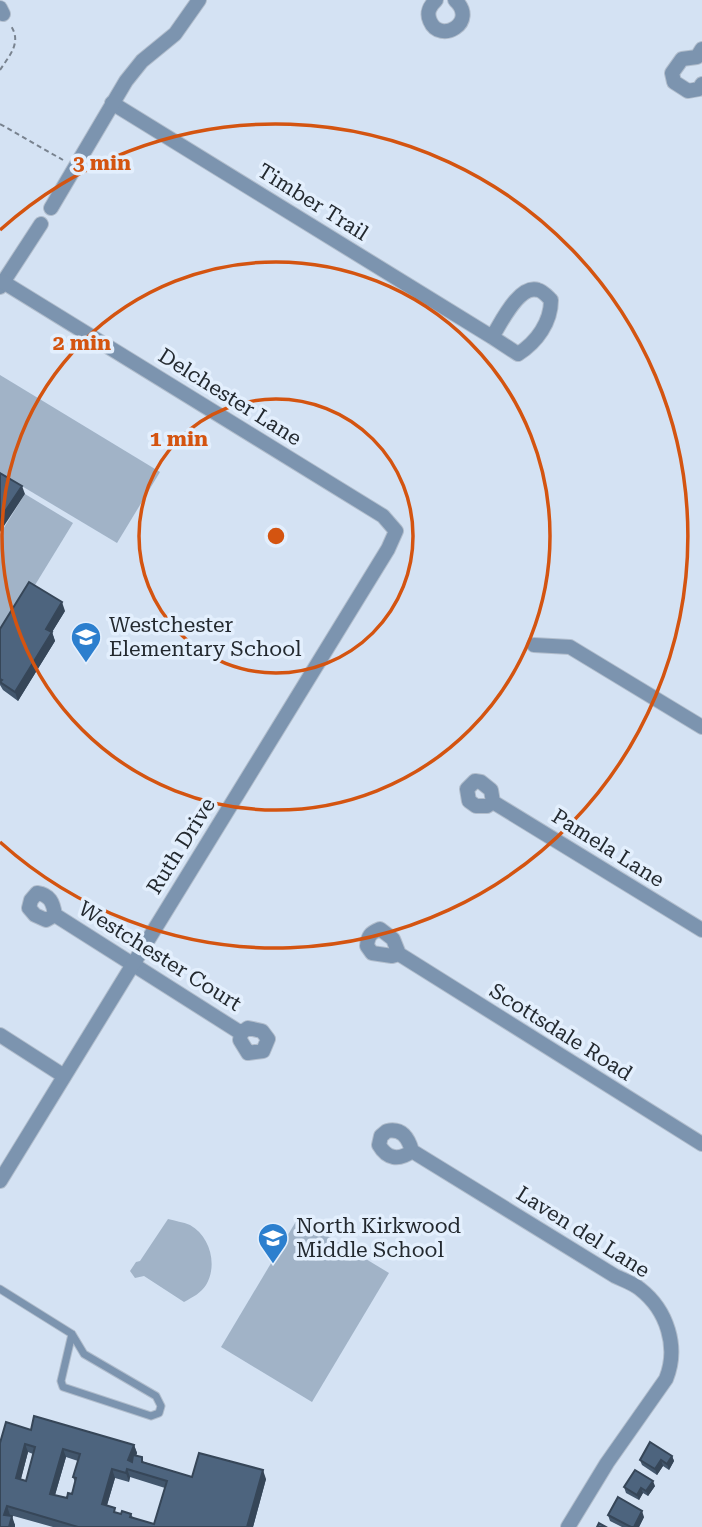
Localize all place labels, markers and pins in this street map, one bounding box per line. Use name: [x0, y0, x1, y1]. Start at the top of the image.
centre of rings: [264, 524, 288, 548]
place label: Westchester Elementary School: [109, 613, 302, 661]
school or university icon: Westchester Elementary School: [69, 620, 103, 664]
place label: North Kirkwood Middle School: [296, 1214, 462, 1262]
school or university icon: North Kirkwood Middle School: [256, 1221, 290, 1265]

